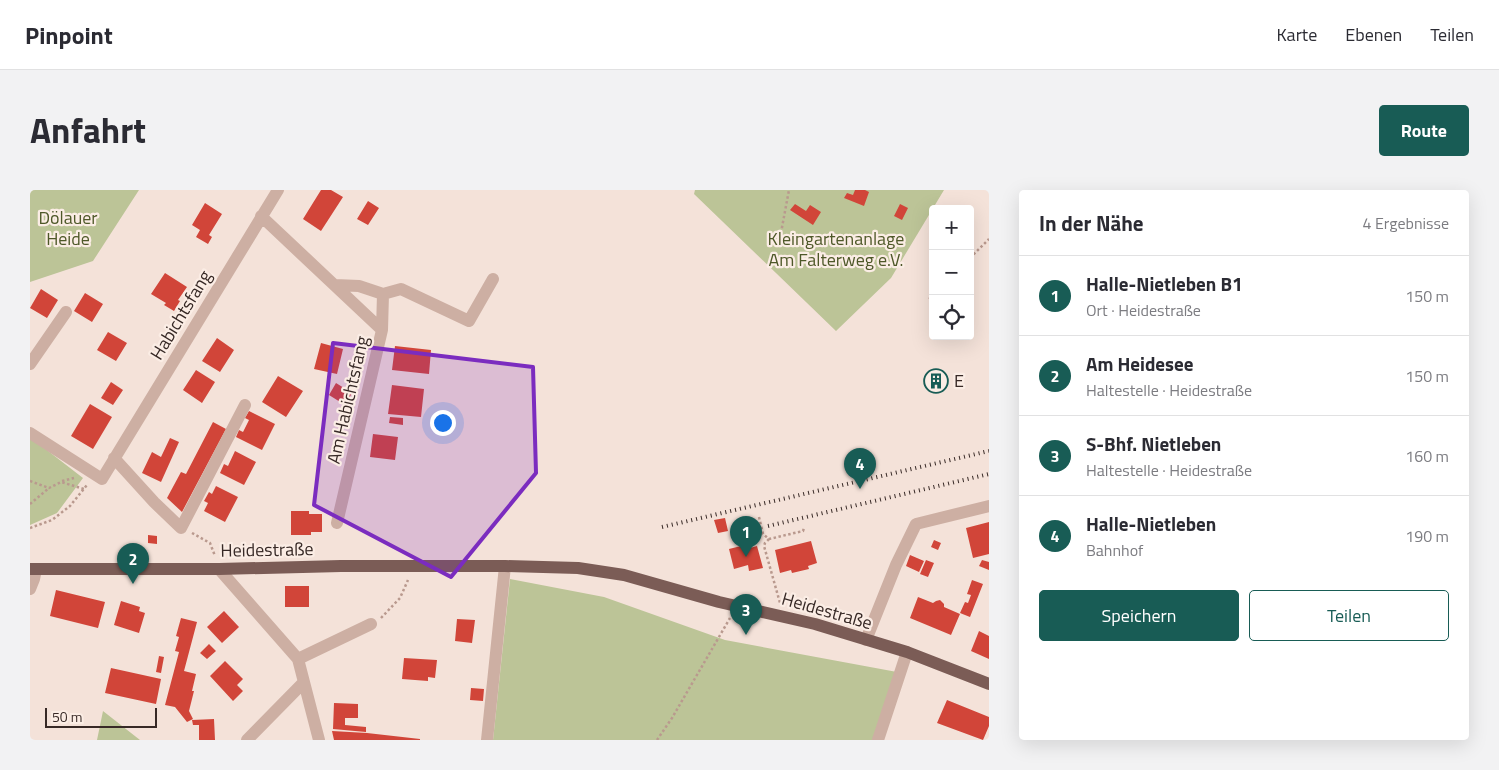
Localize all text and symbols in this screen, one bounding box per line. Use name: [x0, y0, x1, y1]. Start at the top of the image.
text: Pinpoint: [25, 17, 113, 53]
text: Karte: [1276, 21, 1317, 48]
text: Ebenen: [1345, 21, 1402, 48]
text: Teilen: [1430, 21, 1474, 48]
text: Anfahrt: [30, 103, 146, 157]
button: Route: [1379, 105, 1469, 156]
park label: Dölauer Heide: [38, 204, 98, 252]
map controls: [929, 205, 974, 340]
button: +: [929, 205, 974, 250]
text: In der Nähe: [1039, 207, 1144, 239]
text: 4 Ergebnisse: [1362, 211, 1449, 235]
park label: Kleingartenanlage Am Falterweg e.V.: [768, 225, 904, 273]
button: −: [929, 250, 974, 295]
street label: Habichtsfang: [143, 265, 218, 365]
text: Halle-Nietleben B1: [1086, 269, 1243, 298]
text: 1: [1051, 284, 1059, 308]
text: 150 m: [1405, 284, 1449, 308]
button: locate: [929, 295, 974, 340]
text: Ort · Heidestraße: [1086, 298, 1201, 322]
street label: Am Habichtsfang: [320, 333, 375, 466]
text: Am Heidesee: [1086, 349, 1193, 378]
text: 2: [1051, 364, 1059, 388]
text: 150 m: [1405, 364, 1449, 388]
place label: E: [954, 367, 964, 394]
building icon: E: [923, 368, 949, 394]
text: Haltestelle · Heidestraße: [1086, 378, 1252, 402]
your location: [430, 410, 456, 436]
text: S-Bhf. Nietleben: [1086, 429, 1221, 458]
text: 3: [1051, 444, 1059, 468]
text: 160 m: [1405, 444, 1449, 468]
pin: 4: [844, 448, 876, 489]
text: Haltestelle · Heidestraße: [1086, 458, 1252, 482]
text: Halle-Nietleben: [1086, 509, 1216, 538]
pin: 1: [730, 516, 762, 557]
text: 4: [1051, 524, 1059, 548]
text: 190 m: [1405, 524, 1449, 548]
street label: Heidestraße: [220, 535, 314, 564]
text: Bahnhof: [1086, 538, 1143, 562]
pin: 2: [117, 543, 149, 584]
street label: Heidestraße: [779, 585, 876, 636]
button: Speichern: [1039, 590, 1239, 641]
button: Teilen: [1249, 590, 1449, 641]
pin: 3: [730, 594, 762, 635]
scale bar: [45, 705, 158, 728]
text: 50 m: [52, 706, 82, 727]

